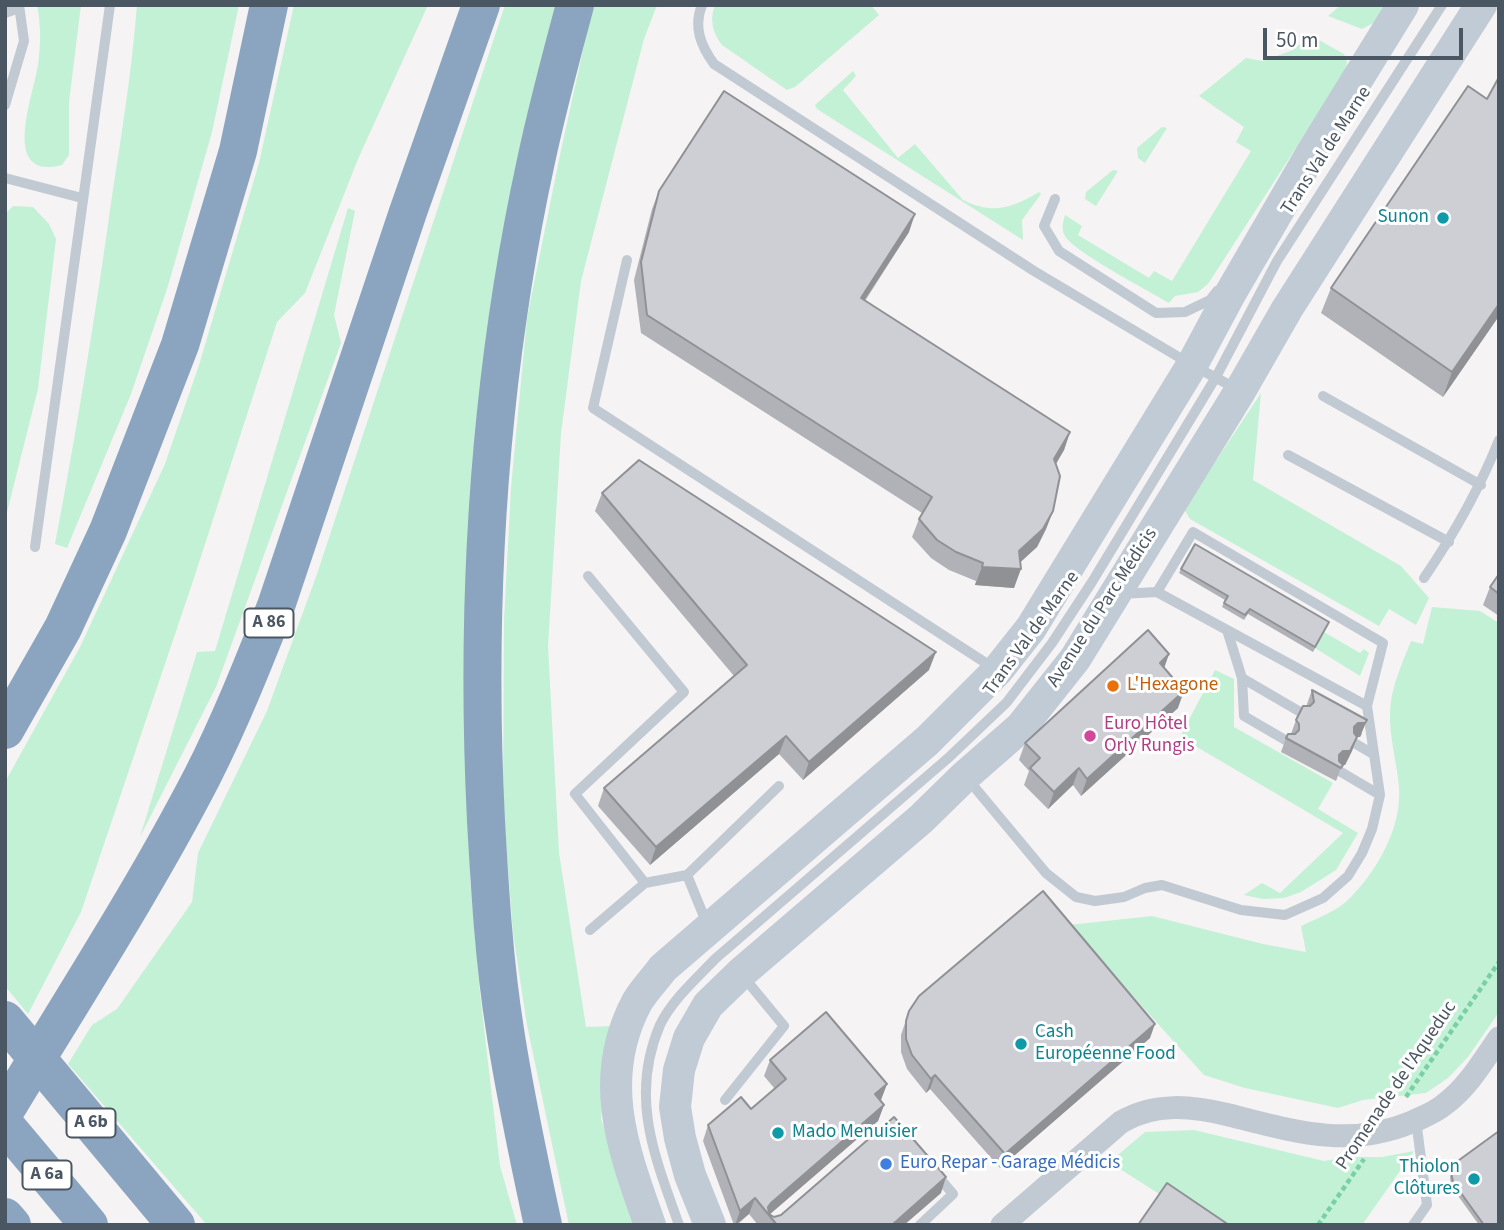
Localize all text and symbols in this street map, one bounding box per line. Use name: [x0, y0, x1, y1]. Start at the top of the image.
scale bar: [1266, 14, 1466, 58]
text: 50 m: [1276, 25, 1318, 55]
street label: Trans Val de Marne: [1277, 83, 1377, 219]
place label: Sunon: [1377, 207, 1429, 229]
marker: Sunon: [1435, 210, 1451, 226]
street label: Avenue du Parc Médicis: [1043, 524, 1163, 692]
street label: Trans Val de Marne: [979, 567, 1085, 701]
road number: A 86: [244, 608, 294, 638]
place label: L'Hexagone: [1127, 675, 1218, 697]
marker: L'Hexagone: [1105, 678, 1121, 694]
place label: Euro Hôtel Orly Rungis: [1104, 714, 1194, 758]
marker: Euro Hôtel Orly Rungis: [1082, 728, 1098, 744]
street label: Promenade de l'Aqueduc: [1332, 997, 1462, 1175]
place label: Cash Européenne Food: [1035, 1022, 1176, 1066]
marker: Cash Européenne Food: [1013, 1036, 1029, 1052]
road number: A 6b: [66, 1108, 116, 1138]
place label: Mado Menuisier: [792, 1122, 917, 1144]
marker: Mado Menuisier: [770, 1125, 786, 1141]
place label: Euro Repar - Garage Médicis: [900, 1153, 1120, 1175]
marker: Euro Repar - Garage Médicis: [878, 1156, 894, 1172]
place label: Thiolon Clôtures: [1394, 1157, 1460, 1201]
road number: A 6a: [22, 1160, 72, 1190]
marker: Thiolon Clôtures: [1466, 1171, 1482, 1187]

